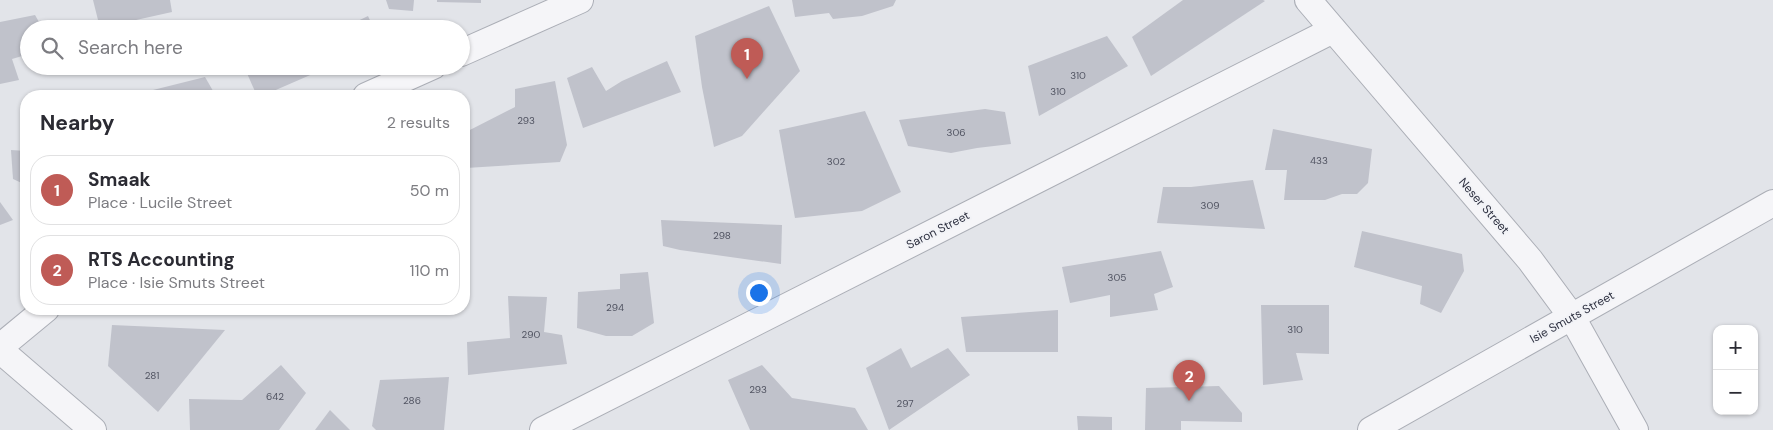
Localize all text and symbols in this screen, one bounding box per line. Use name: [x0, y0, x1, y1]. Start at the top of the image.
search box: [20, 20, 470, 75]
icon: search: [38, 34, 66, 62]
text: Search here: [78, 35, 183, 60]
pin: 1: [731, 38, 763, 79]
house number: 310: [1070, 69, 1086, 82]
house number: 310: [1050, 85, 1066, 98]
text: Nearby: [40, 109, 114, 137]
text: 2 results: [387, 112, 450, 133]
house number: 293: [517, 114, 535, 127]
house number: 306: [946, 126, 966, 139]
house number: 433: [1310, 154, 1328, 167]
house number: 302: [827, 155, 845, 168]
text: Smaak: [88, 167, 151, 192]
street label: Neser Street: [1455, 174, 1513, 238]
text: 1: [54, 180, 60, 201]
text: 50 m: [410, 180, 449, 201]
text: Place · Lucile Street: [88, 192, 232, 213]
house number: 309: [1200, 199, 1220, 212]
street label: Saron Street: [904, 207, 973, 253]
house number: 298: [713, 229, 731, 242]
text: RTS Accounting: [88, 247, 235, 272]
text: 2: [52, 260, 62, 281]
text: 110 m: [410, 260, 449, 281]
house number: 305: [1108, 271, 1126, 284]
text: Place · Isie Smuts Street: [88, 272, 265, 293]
your location: [746, 280, 772, 306]
street label: Isie Smuts Street: [1527, 287, 1617, 347]
house number: 294: [606, 301, 624, 314]
house number: 310: [1287, 323, 1303, 336]
map controls: [1713, 325, 1758, 415]
button: +: [1713, 325, 1758, 370]
house number: 290: [522, 328, 541, 341]
pin: 2: [1173, 360, 1205, 401]
house number: 281: [145, 369, 159, 382]
button: −: [1713, 370, 1758, 415]
house number: 293: [749, 383, 767, 396]
house number: 642: [266, 390, 284, 403]
house number: 286: [403, 394, 421, 407]
house number: 297: [896, 397, 914, 410]

